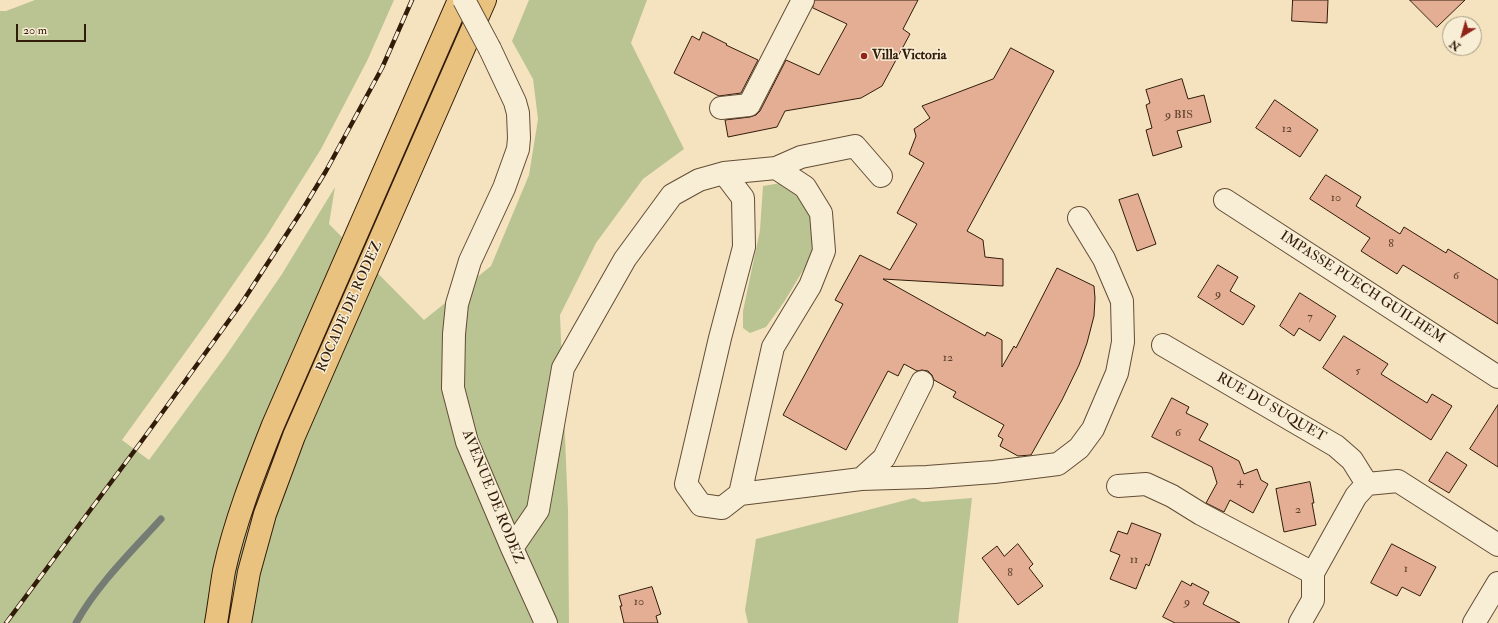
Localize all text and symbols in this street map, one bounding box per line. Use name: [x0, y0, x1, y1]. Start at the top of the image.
scale bar: [18, 16, 88, 42]
north arrow: [1442, 16, 1482, 56]
text: 20 m: [23, 23, 47, 38]
text: N: [1447, 37, 1463, 53]
place label: Villa Victoria: [872, 48, 947, 64]
marker: Villa Victoria: [859, 51, 869, 61]
house number: 9 BIS: [1165, 108, 1193, 122]
house number: 12: [1282, 122, 1292, 136]
house number: 10: [1331, 191, 1341, 205]
street label: IMPASSE PUECH GUILHEM: [1276, 228, 1448, 348]
house number: 8: [1388, 237, 1394, 251]
street label: ROCADE DE RODEZ: [314, 239, 386, 375]
house number: 6: [1453, 269, 1459, 283]
house number: 9: [1215, 287, 1221, 301]
house number: 7: [1307, 310, 1313, 324]
house number: 12: [943, 351, 953, 365]
house number: 5: [1355, 364, 1361, 378]
street label: RUE DU SUQUET: [1213, 370, 1329, 446]
house number: 6: [1175, 426, 1181, 440]
street label: AVENUE DE RODEZ: [458, 428, 526, 566]
house number: 4: [1237, 475, 1243, 489]
house number: 2: [1295, 503, 1301, 517]
house number: 11: [1130, 553, 1138, 567]
house number: 1: [1404, 562, 1408, 576]
house number: 8: [1007, 566, 1013, 580]
house number: 10: [634, 595, 644, 609]
house number: 9: [1184, 595, 1190, 609]

